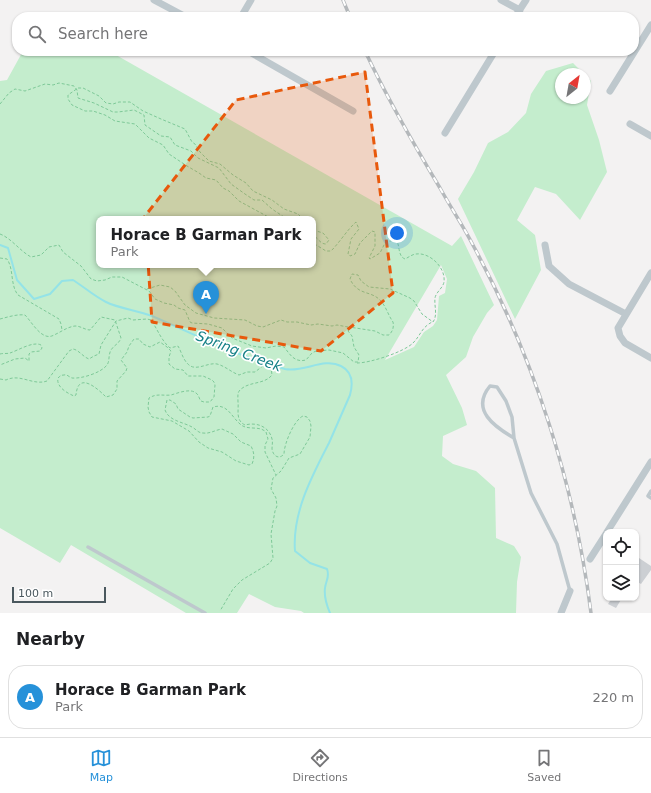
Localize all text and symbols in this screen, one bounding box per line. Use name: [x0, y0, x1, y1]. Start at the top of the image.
search box: [12, 12, 639, 56]
icon: search: [26, 23, 48, 45]
text: Search here: [58, 25, 148, 43]
north arrow: [555, 68, 591, 104]
popup: [96, 216, 316, 268]
your location: [387, 223, 407, 243]
text: Horace B Garman Park: [111, 226, 301, 244]
text: Park: [111, 244, 139, 259]
pin: A: [193, 281, 219, 314]
water label: Spring Creek: [194, 327, 285, 375]
map controls: [603, 529, 639, 601]
button: locate: [603, 529, 639, 565]
button: layers: [603, 565, 639, 601]
scale bar: [12, 585, 106, 604]
text: 100 m: [18, 587, 53, 600]
text: Nearby: [16, 629, 85, 649]
text: Horace B Garman Park: [55, 681, 246, 699]
text: A: [25, 690, 35, 705]
text: 220 m: [592, 690, 634, 705]
text: Park: [55, 699, 83, 714]
tab: Map: [90, 747, 113, 784]
tab: Directions: [292, 747, 348, 784]
tab: Saved: [527, 747, 561, 784]

